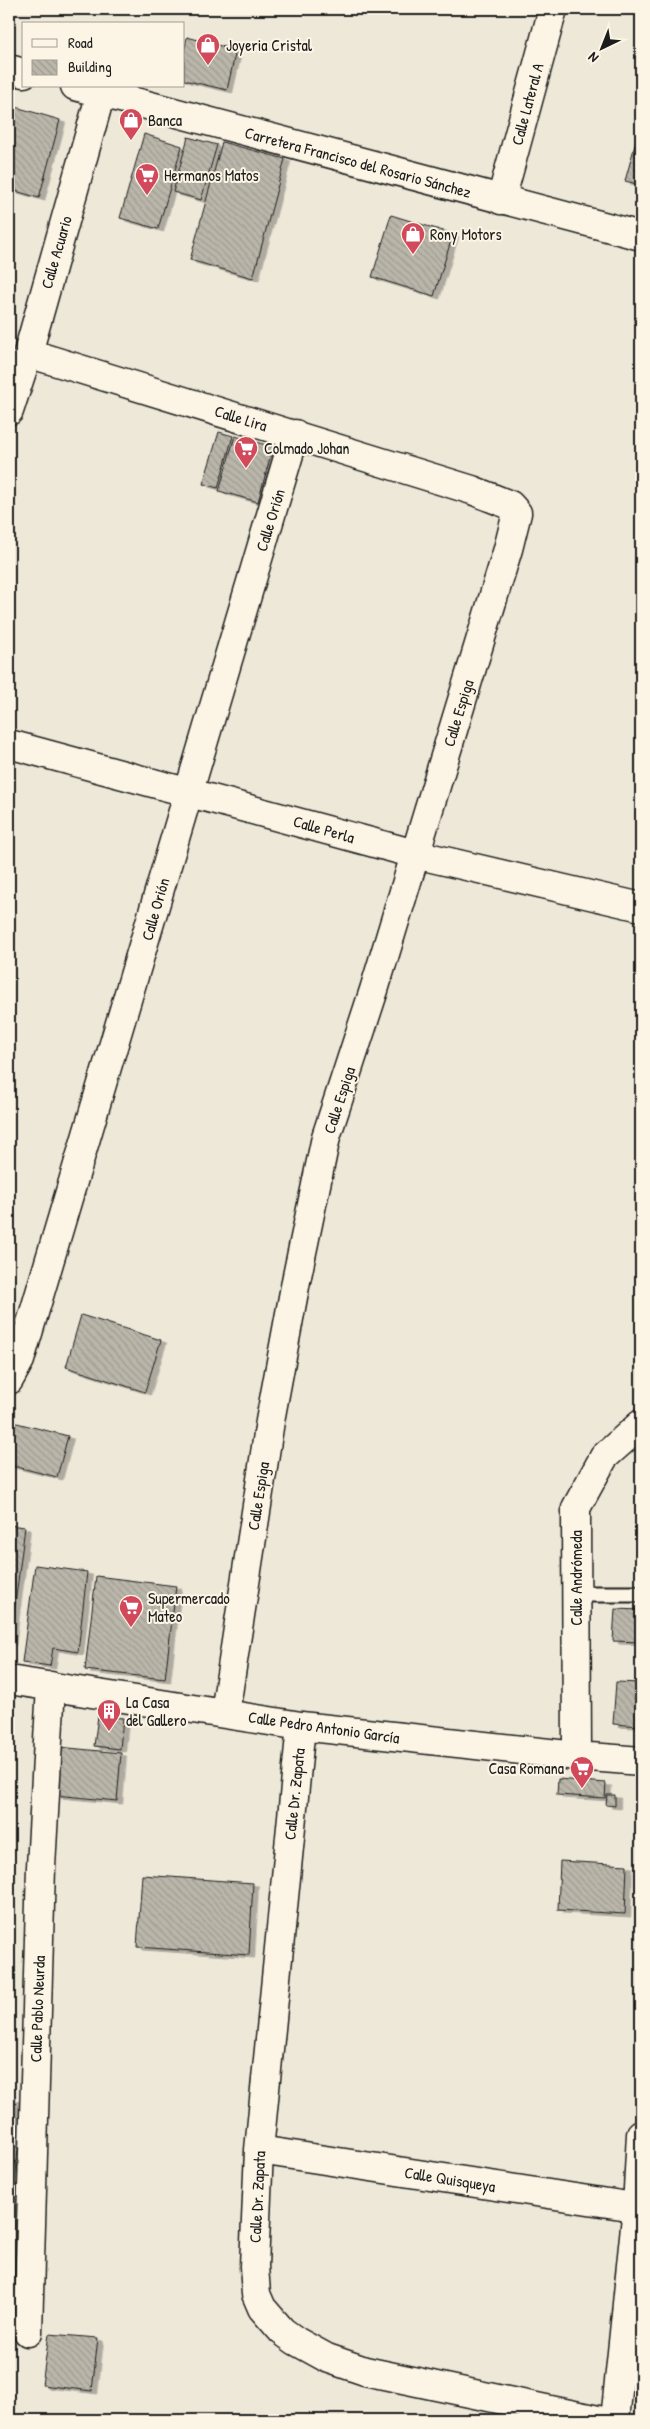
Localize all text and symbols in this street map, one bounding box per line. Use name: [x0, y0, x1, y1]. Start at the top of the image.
legend: [22, 22, 185, 88]
north arrow: [578, 22, 628, 72]
text: Road: [68, 32, 93, 53]
shop icon: Joyeria Cristal: [195, 32, 221, 66]
place label: Joyeria Cristal: [226, 34, 313, 56]
text: N: [583, 48, 602, 67]
text: Building: [68, 56, 112, 77]
street label: Calle Lateral A: [505, 60, 549, 148]
shop icon: Banca: [118, 107, 144, 141]
place label: Banca: [148, 109, 182, 131]
street label: Carretera Francisco del Rosario Sánchez: [243, 121, 474, 203]
supermarket icon: Hermanos Matos: [134, 162, 160, 196]
place label: Hermanos Matos: [164, 164, 259, 186]
street label: Calle Acuario: [35, 212, 77, 291]
shop icon: Rony Motors: [400, 221, 426, 255]
place label: Rony Motors: [430, 223, 502, 245]
street label: Calle Lira: [212, 400, 270, 436]
supermarket icon: Colmado Johan: [233, 435, 259, 469]
place label: Colmado Johan: [264, 437, 350, 459]
street label: Calle Orión: [250, 486, 290, 554]
street label: Calle Espiga: [437, 677, 479, 749]
street label: Calle Perla: [291, 810, 357, 848]
street label: Calle Orión: [136, 875, 174, 943]
street label: Calle Espiga: [318, 1064, 360, 1136]
street label: Calle Espiga: [242, 1460, 274, 1532]
street label: Calle Andrómeda: [565, 1530, 587, 1626]
place label: Supermercado Mateo: [148, 1587, 230, 1627]
supermarket icon: Supermercado Mateo: [118, 1594, 144, 1628]
place label: La Casa del Gallero: [126, 1691, 187, 1731]
building icon: La Casa del Gallero: [96, 1698, 122, 1732]
street label: Calle Pedro Antonio García: [247, 1705, 401, 1749]
street label: Calle Dr. Zapata: [278, 1747, 310, 1841]
supermarket icon: Casa Romana: [569, 1755, 595, 1789]
place label: Casa Romana: [488, 1757, 564, 1779]
street label: Calle Pablo Neurda: [24, 1955, 50, 2063]
street label: Calle Dr. Zapata: [244, 2150, 270, 2244]
street label: Calle Quisqueya: [403, 2161, 497, 2197]

